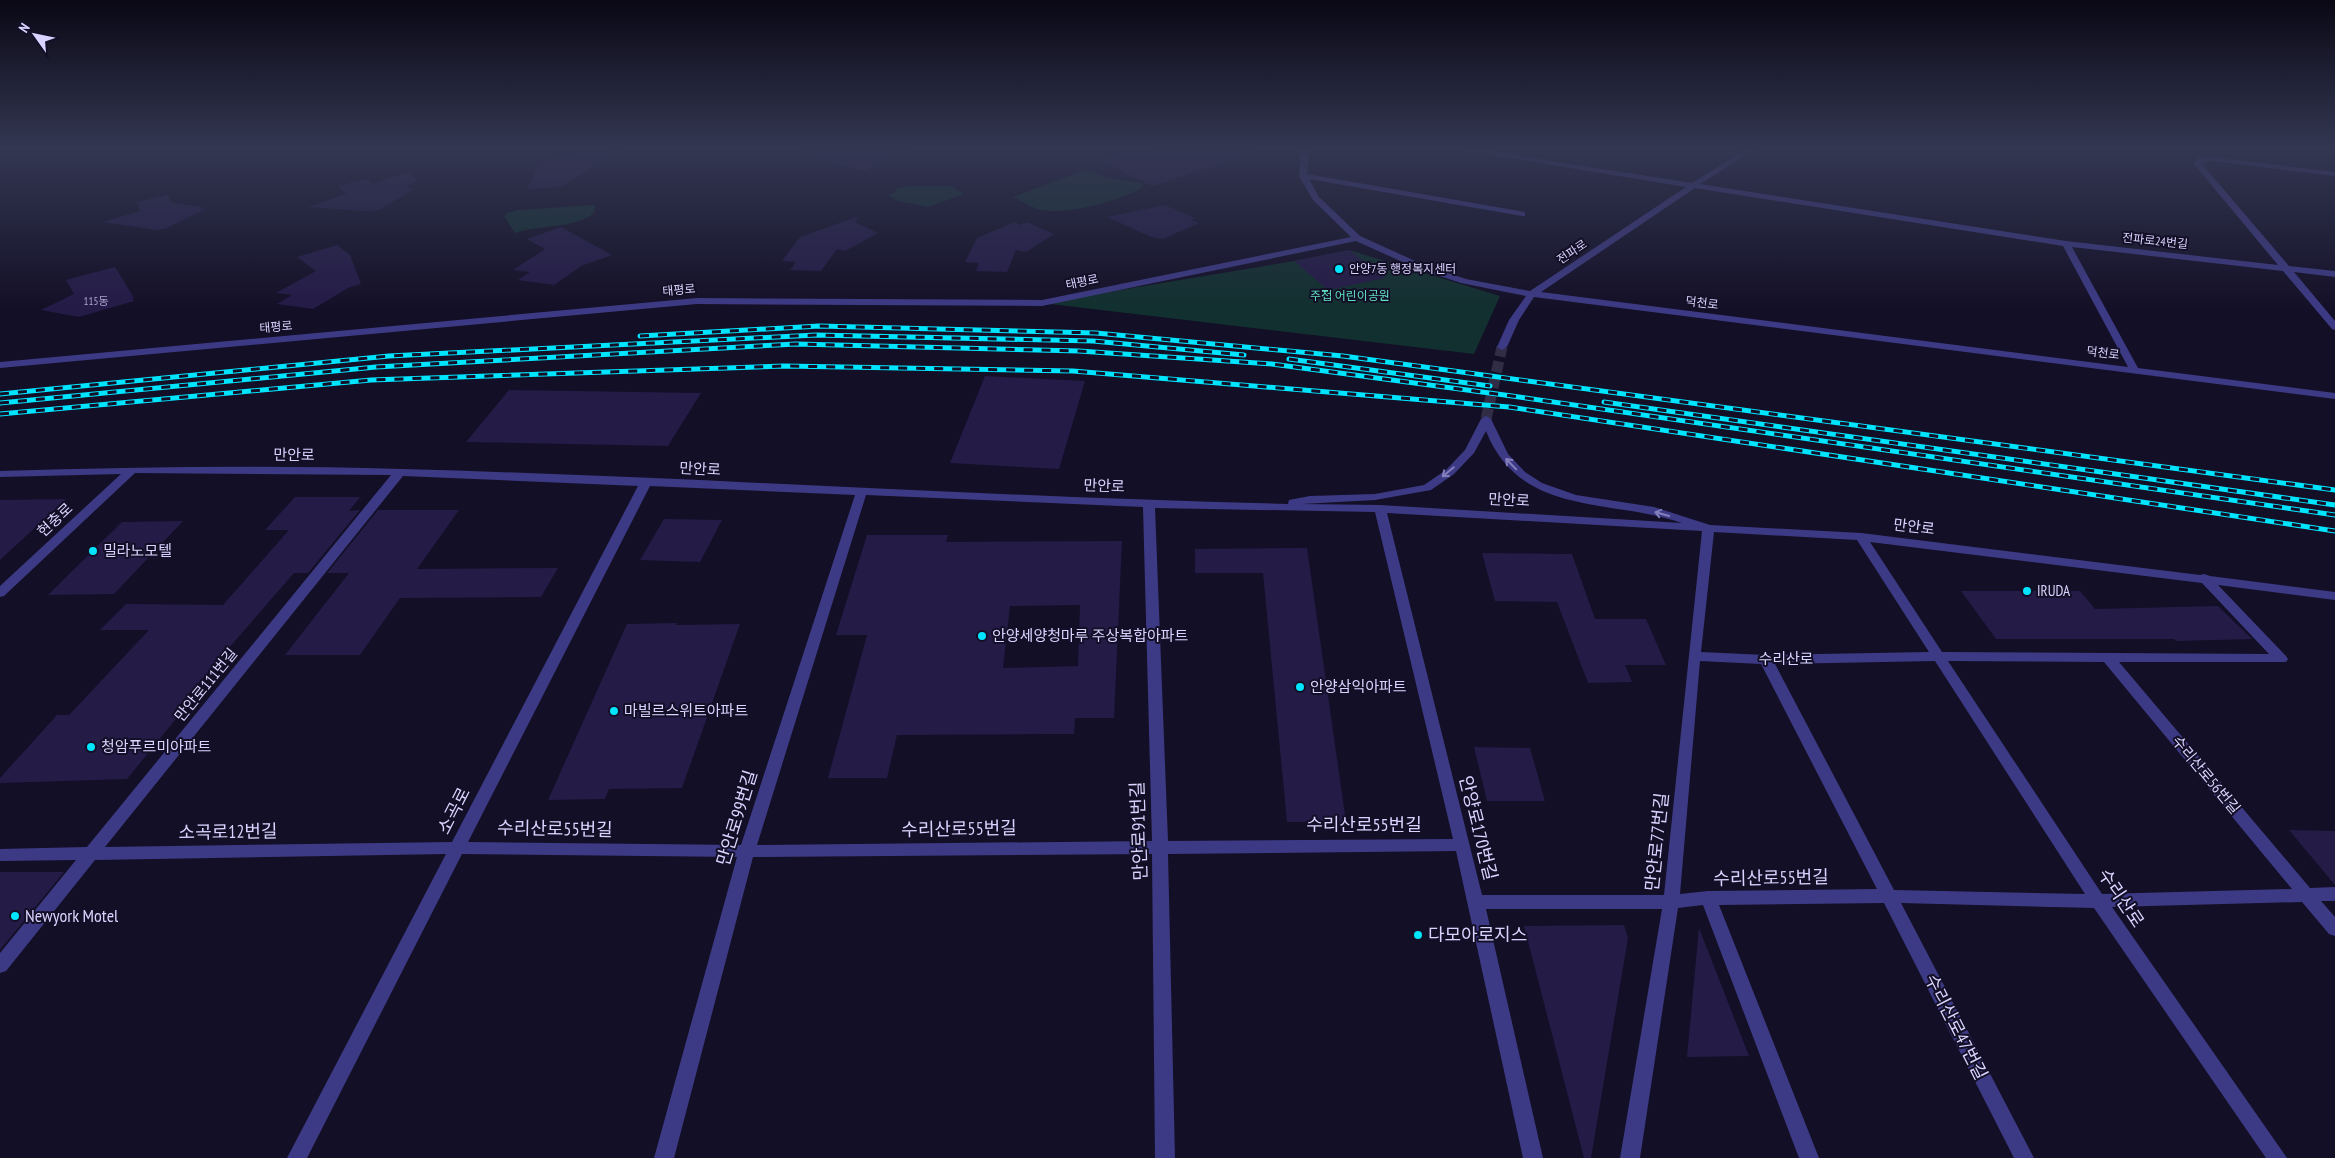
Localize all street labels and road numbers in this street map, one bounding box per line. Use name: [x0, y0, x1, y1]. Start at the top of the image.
street label: 전파로24번길: [2121, 230, 2189, 251]
street label: 전파로: [1554, 236, 1590, 267]
street label: 태평로: [1064, 271, 1100, 292]
street label: 태평로: [662, 281, 696, 298]
street label: 덕천로: [1685, 293, 1719, 312]
street label: 태평로: [259, 318, 293, 335]
street label: 덕천로: [2086, 343, 2120, 362]
street label: 만안로: [273, 445, 315, 464]
street label: 만안로: [679, 458, 721, 479]
street label: 만안로: [1083, 475, 1125, 496]
street label: 만안로: [1488, 489, 1530, 510]
street label: 현충로: [33, 499, 76, 541]
street label: 만안로: [1892, 515, 1936, 538]
street label: 만안로111번길: [170, 644, 241, 725]
street label: 수리산로: [1758, 649, 1814, 668]
street label: 수리산로56번길: [2168, 732, 2245, 818]
street label: 만안로99번길: [711, 767, 762, 869]
street label: 안양로170번길: [1454, 773, 1503, 883]
street label: 만안로91번길: [1125, 781, 1152, 881]
street label: 소곡로: [432, 783, 475, 838]
street label: 만안로77번길: [1640, 792, 1673, 892]
street label: 수리산로55번길: [1306, 813, 1422, 836]
street label: 수리산로55번길: [497, 816, 613, 841]
street label: 수리산로55번길: [901, 816, 1017, 841]
street label: 소곡로12번길: [178, 819, 278, 844]
street label: 수리산로: [2093, 864, 2149, 932]
street label: 수리산로55번길: [1713, 865, 1829, 890]
street label: 수리산로47번길: [1920, 970, 1993, 1083]

